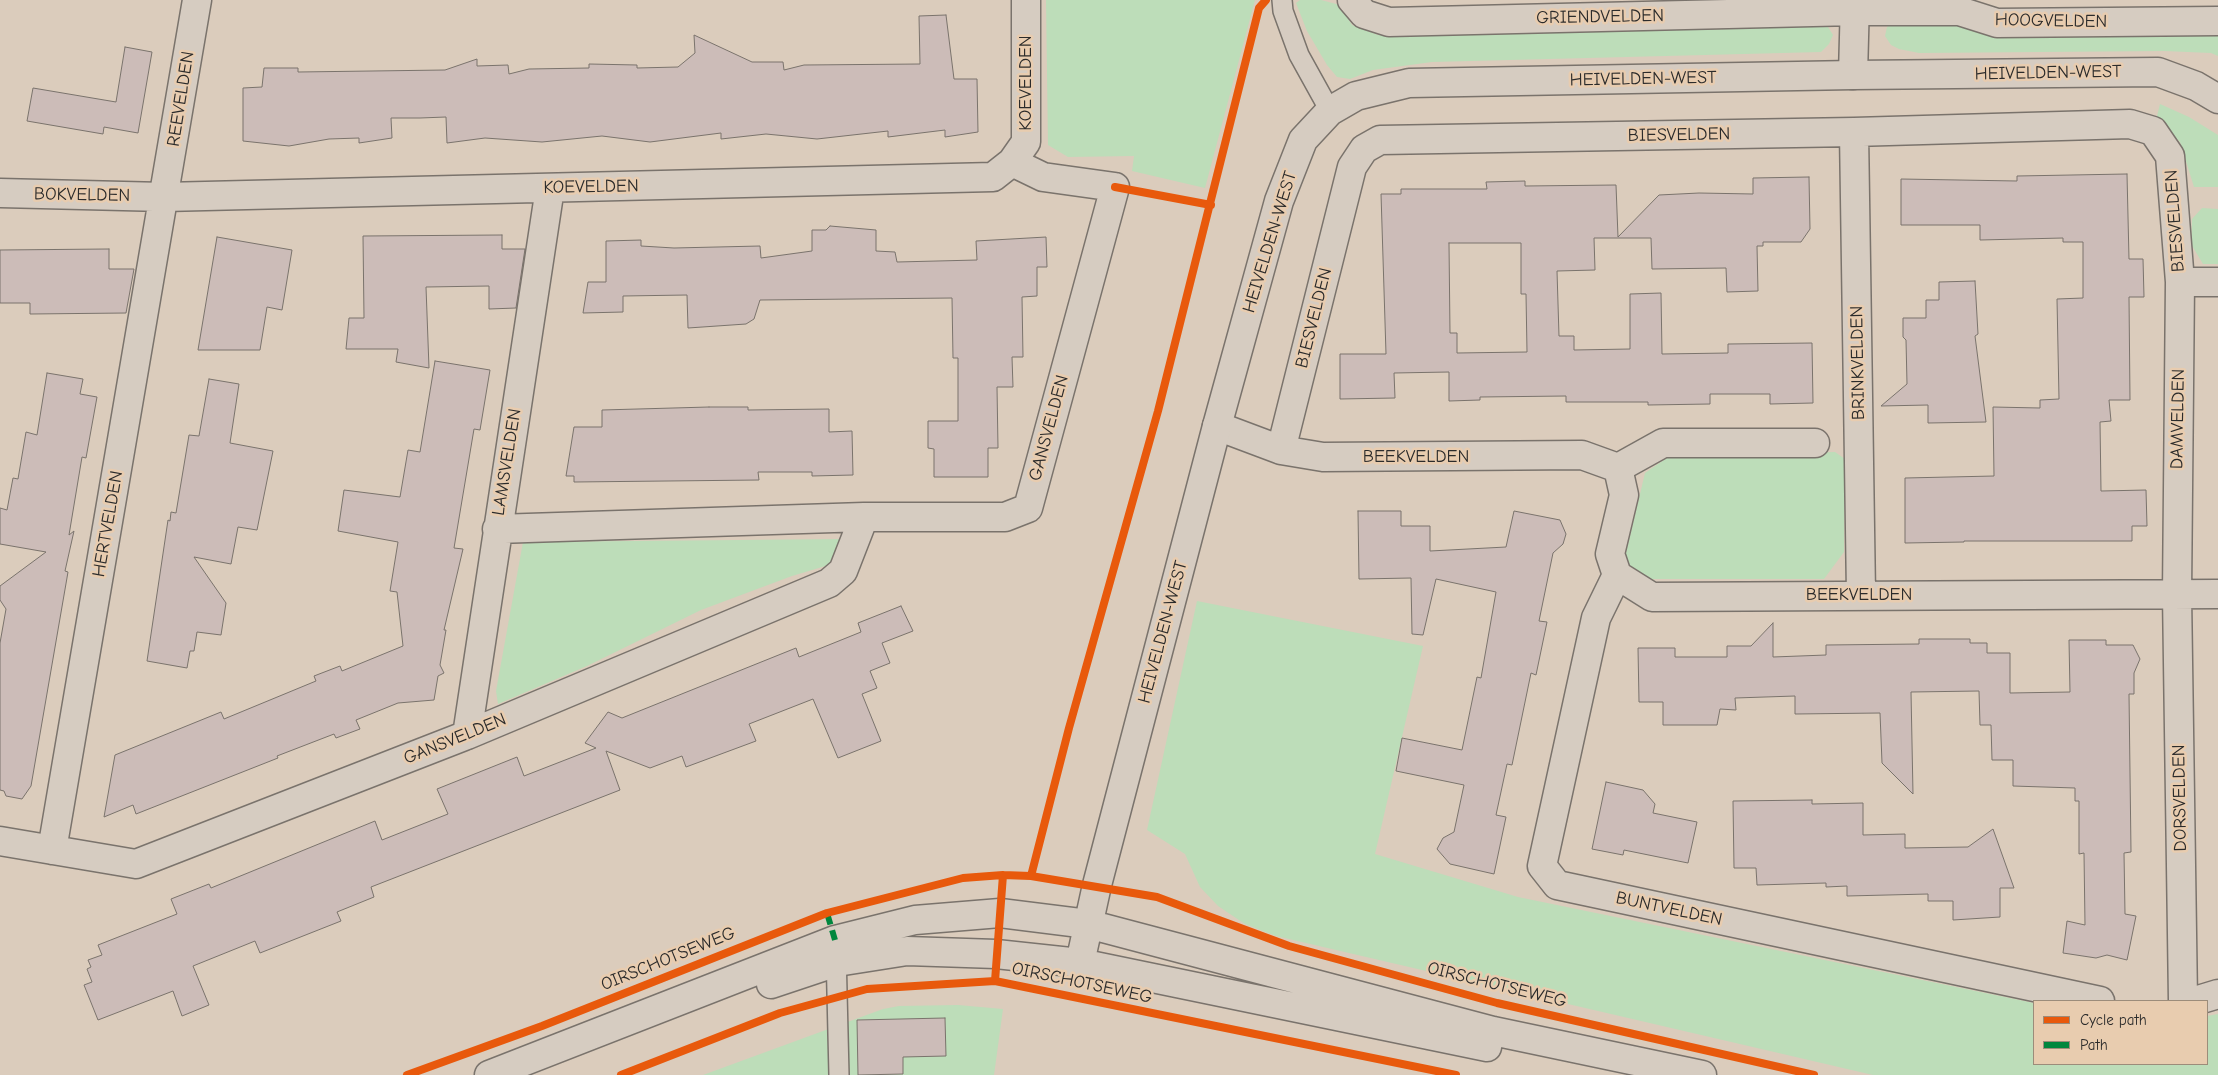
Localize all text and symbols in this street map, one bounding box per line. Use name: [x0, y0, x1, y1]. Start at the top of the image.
street label: GRIENDVELDEN: [1536, 5, 1664, 29]
street label: HOOGVELDEN: [1995, 9, 2107, 33]
street label: KOEVELDEN: [1015, 35, 1037, 131]
street label: REEVELDEN: [163, 50, 199, 148]
street label: HEIVELDEN-WEST: [1974, 61, 2122, 85]
street label: HEIVELDEN-WEST: [1569, 67, 1717, 91]
street label: BIESVELDEN: [1628, 123, 1730, 147]
street label: HEIVELDEN-WEST: [1238, 169, 1302, 315]
street label: BIESVELDEN: [2161, 169, 2189, 273]
street label: KOEVELDEN: [543, 175, 639, 199]
street label: BOKVELDEN: [34, 183, 130, 207]
street label: BIESVELDEN: [1291, 266, 1337, 370]
street label: BRINKVELDEN: [1846, 306, 1870, 420]
street label: DAMVELDEN: [2166, 369, 2190, 469]
street label: GANSVELDEN: [1025, 373, 1073, 483]
street label: LAMSVELDEN: [488, 407, 526, 517]
street label: BEEKVELDEN: [1363, 446, 1469, 468]
street label: HERTVELDEN: [88, 469, 128, 579]
street label: HEIVELDEN-WEST: [1134, 558, 1192, 706]
street label: BEEKVELDEN: [1806, 584, 1912, 606]
street label: GANSVELDEN: [401, 709, 509, 769]
street label: DORSVELDEN: [2168, 744, 2192, 852]
street label: BUNTVELDEN: [1614, 887, 1724, 931]
street label: OIRSCHOTSEWEG: [598, 922, 738, 996]
street label: OIRSCHOTSEWEG: [1425, 957, 1569, 1013]
street label: OIRSCHOTSEWEG: [1010, 958, 1154, 1008]
legend: [2033, 1000, 2208, 1065]
text: Cycle path: [2080, 1011, 2147, 1029]
text: Path: [2080, 1036, 2108, 1054]

